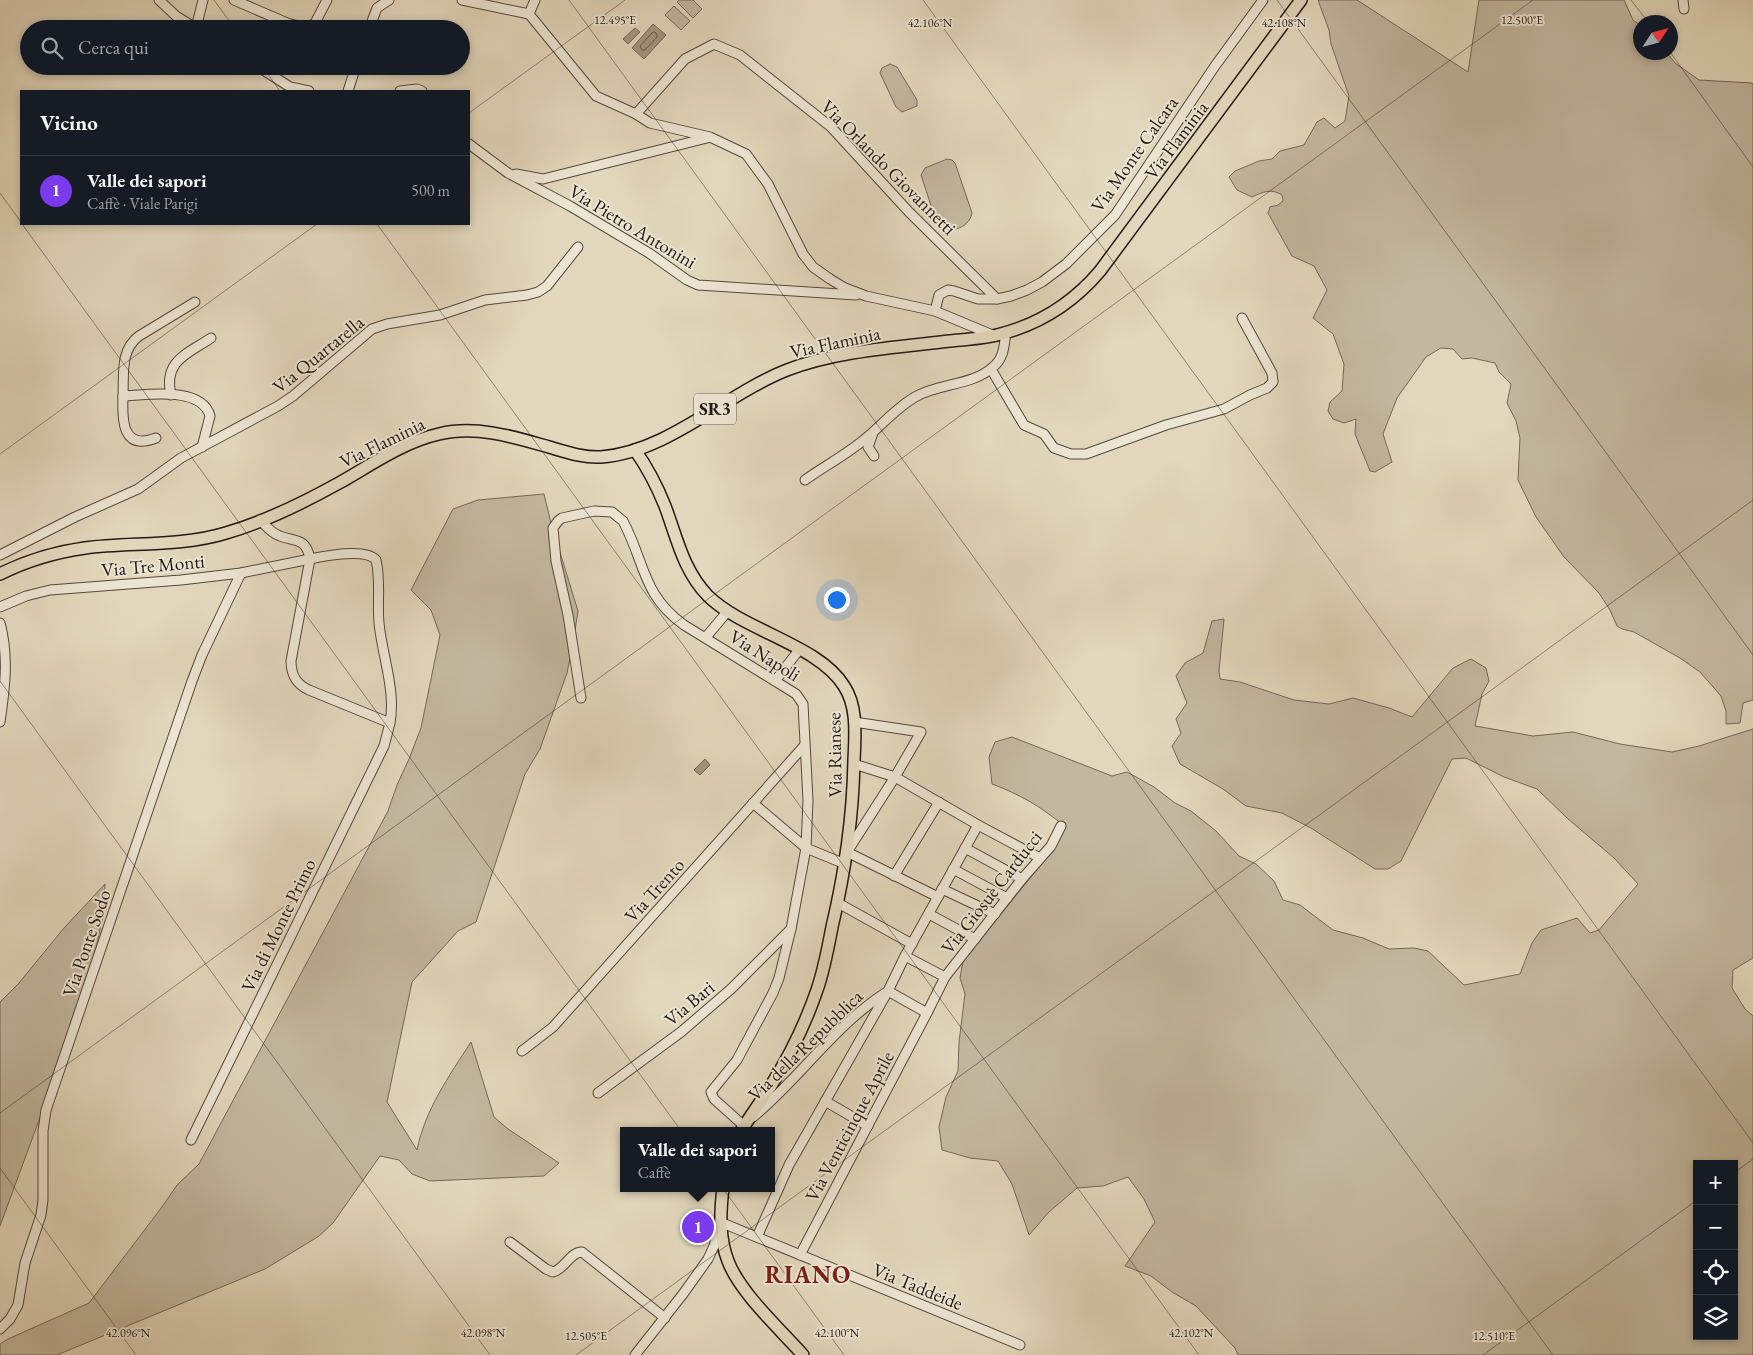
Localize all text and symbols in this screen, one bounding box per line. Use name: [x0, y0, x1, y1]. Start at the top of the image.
text: 12.495°E: [594, 12, 636, 28]
text: 12.500°E: [1501, 12, 1543, 28]
text: 42.106°N: [908, 15, 953, 31]
text: 42.108°N: [1262, 15, 1307, 31]
north arrow: [1633, 15, 1678, 60]
search box: [20, 20, 470, 75]
icon: search: [38, 34, 66, 62]
text: Cerca qui: [78, 35, 149, 60]
street label: Via Monte Calcara: [1085, 91, 1184, 217]
street label: Via Orlando Giovannetti: [816, 94, 962, 241]
street label: Via Flaminia: [1139, 96, 1214, 185]
text: Vicino: [40, 109, 98, 136]
text: Valle dei sapori: [87, 168, 207, 193]
street label: Via Pietro Antonini: [564, 179, 701, 275]
text: 1: [52, 180, 60, 201]
text: 500 m: [411, 180, 450, 201]
text: Caffè · Viale Parigi: [87, 193, 198, 214]
street label: Via Quartarella: [267, 310, 370, 399]
street label: Via Flaminia: [788, 321, 883, 364]
road number: SR3: [694, 394, 736, 424]
street label: Via Flaminia: [335, 411, 429, 474]
street label: Via Tre Monti: [100, 549, 206, 582]
your location: [824, 587, 850, 613]
street label: Via Napoli: [725, 624, 805, 687]
street label: Via Rianese: [821, 712, 848, 798]
street label: Via Giosuè Carducci: [935, 825, 1048, 959]
street label: Via Trento: [619, 853, 690, 928]
street label: Via di Monte Primo: [235, 854, 322, 996]
street label: Via Ponte Sodo: [56, 886, 116, 1000]
street label: Via Bari: [659, 975, 720, 1032]
street label: Via della Repubblica: [743, 984, 868, 1107]
street label: Via Venticinque Aprile: [799, 1047, 900, 1206]
popup: [620, 1127, 775, 1192]
text: Valle dei sapori: [638, 1137, 757, 1162]
map controls: [1693, 1160, 1738, 1340]
button: +: [1693, 1160, 1738, 1205]
text: Caffè: [638, 1162, 671, 1183]
button: −: [1693, 1205, 1738, 1250]
pin: 1: [682, 1208, 714, 1246]
button: locate: [1693, 1250, 1738, 1295]
street label: Via Taddeide: [869, 1257, 967, 1316]
district label: RIANO: [765, 1259, 851, 1290]
button: layers: [1693, 1295, 1738, 1340]
text: 42.096°N: [106, 1325, 151, 1341]
text: 42.098°N: [461, 1325, 506, 1341]
text: 42.100°N: [815, 1325, 860, 1341]
text: 42.102°N: [1169, 1325, 1214, 1341]
text: 12.505°E: [565, 1328, 607, 1344]
text: 12.510°E: [1473, 1328, 1515, 1344]

